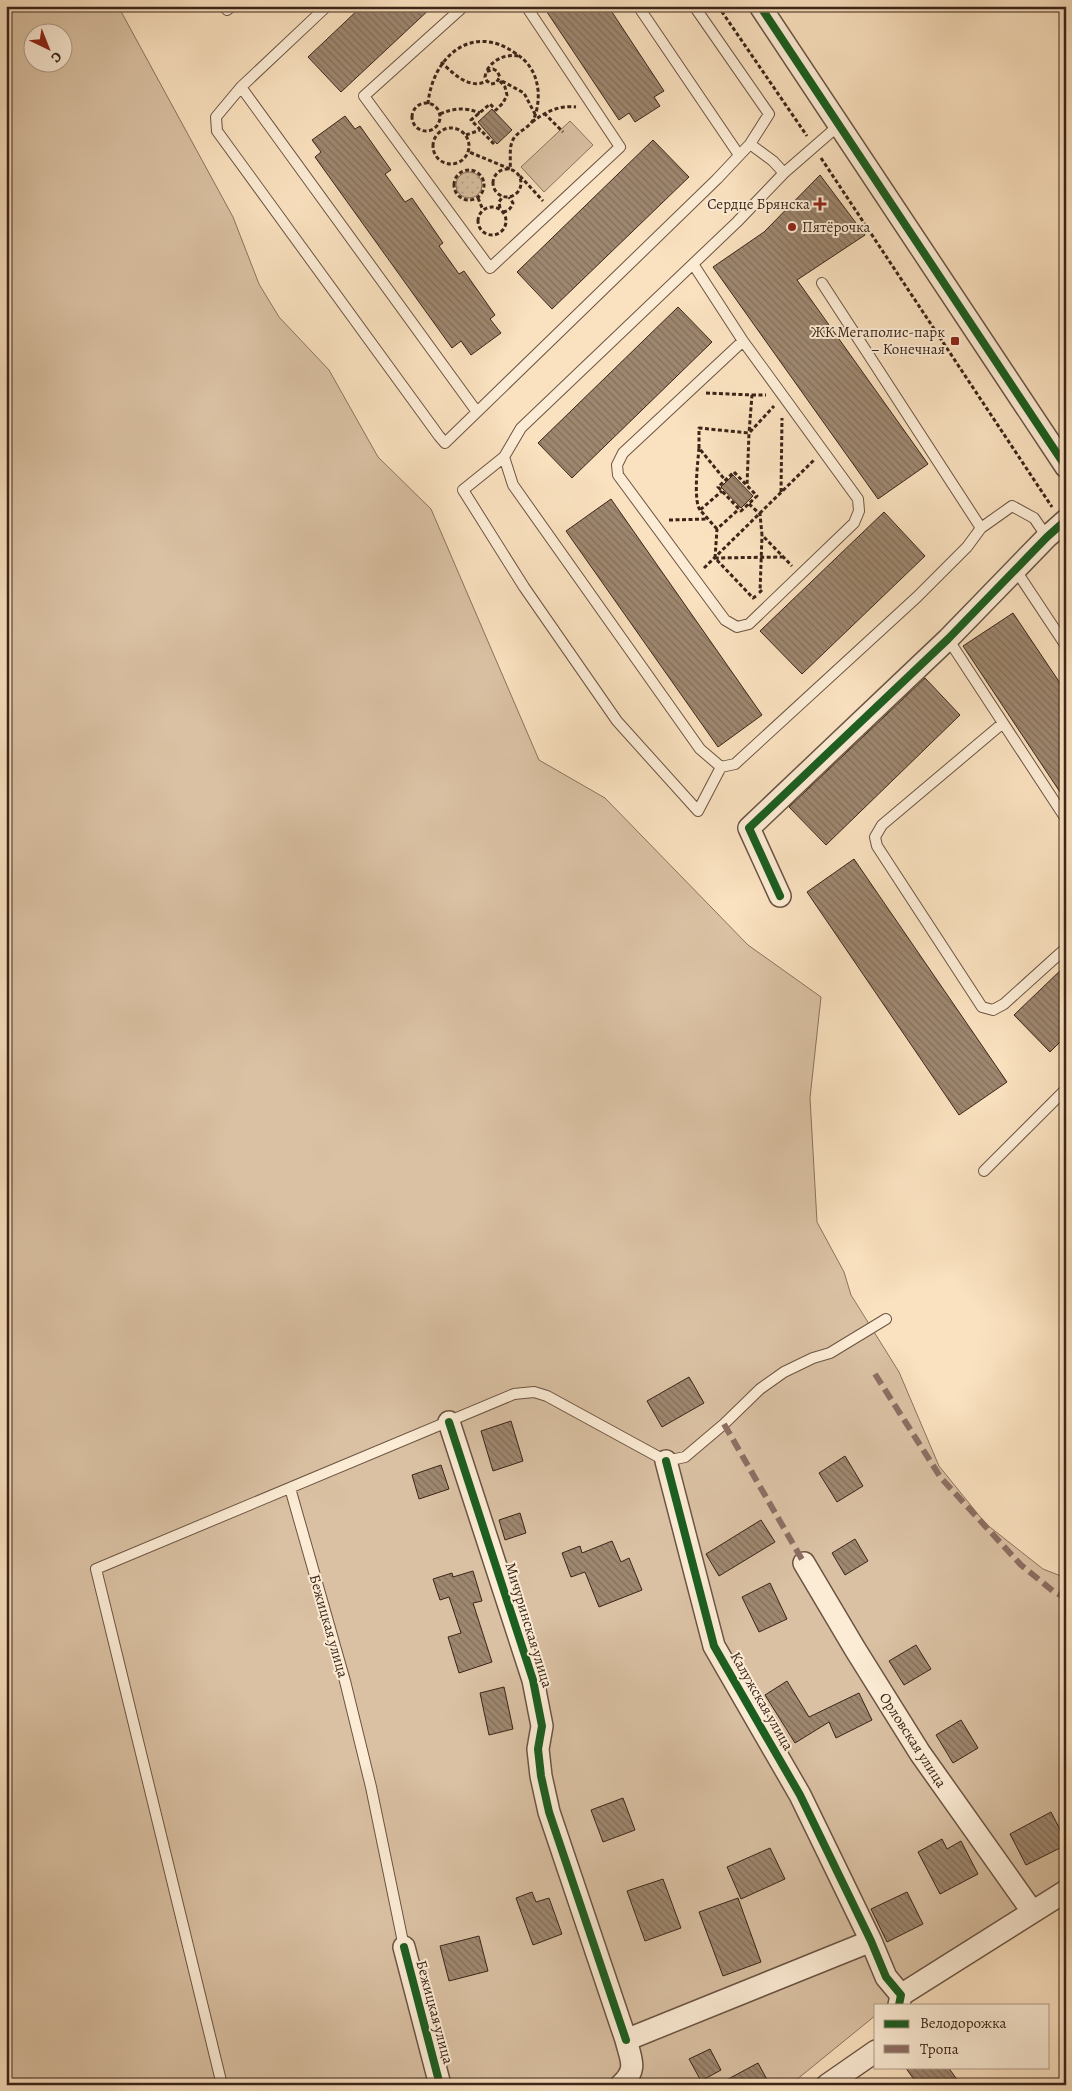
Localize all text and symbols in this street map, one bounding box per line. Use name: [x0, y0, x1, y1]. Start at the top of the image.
north arrow: [22, 22, 72, 72]
text: С: [47, 47, 66, 67]
place label: Сердце Брянска: [707, 194, 810, 214]
marker: Сердце Брянска: [814, 198, 826, 210]
place label: Пятёрочка: [802, 217, 871, 237]
marker: Пятёрочка: [786, 221, 798, 233]
place label: ЖК Мегаполис-парк – Конечная: [811, 322, 945, 359]
marker: ЖК Мегаполис-парк – Конечная: [949, 335, 961, 347]
street label: Мичуринская улица: [500, 1560, 558, 1690]
street label: Бежицкая улица: [305, 1572, 353, 1680]
street label: Калужская улица: [726, 1648, 798, 1754]
street label: Орловская улица: [875, 1688, 951, 1792]
street label: Бежицкая улица: [412, 1958, 459, 2066]
legend: [874, 2004, 1050, 2068]
text: Велодорожка: [920, 2013, 1007, 2033]
text: Тропа: [920, 2039, 959, 2059]

